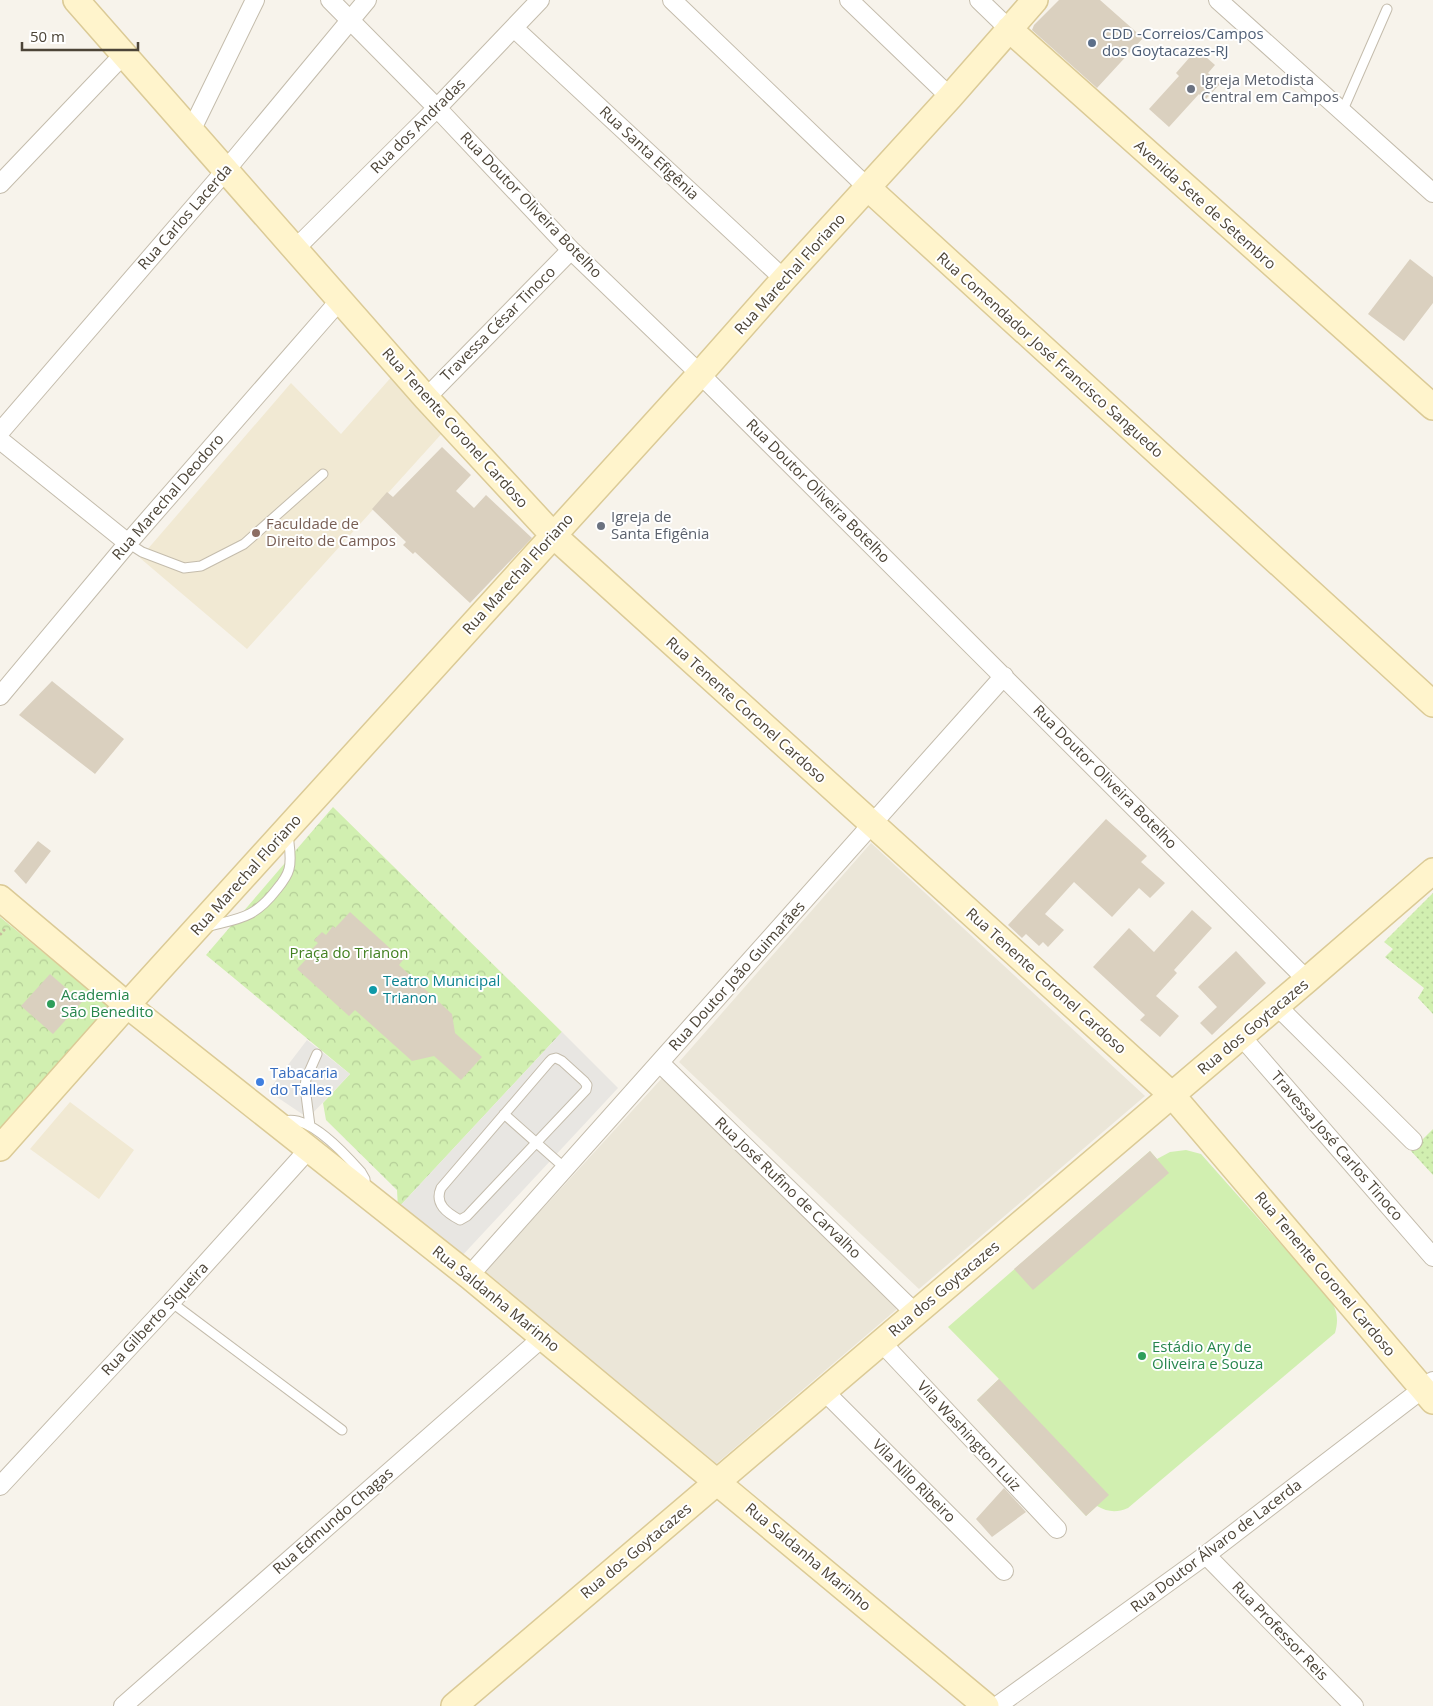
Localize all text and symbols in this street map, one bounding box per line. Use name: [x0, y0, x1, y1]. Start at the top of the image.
scale bar: [22, 20, 139, 52]
place label: CDD -Correios/Campos dos Goytacazes-RJ: [1102, 23, 1264, 60]
text: 50 m: [30, 26, 65, 46]
marker: CDD -Correios/Campos dos Goytacazes-RJ: [1086, 37, 1098, 49]
place label: Igreja Metodista Central em Campos: [1201, 69, 1339, 106]
street label: Rua dos Andradas: [365, 73, 469, 177]
marker: Igreja Metodista Central em Campos: [1185, 83, 1197, 95]
street label: Rua Santa Efigênia: [596, 101, 704, 204]
street label: Rua Doutor Oliveira Botelho: [456, 127, 607, 282]
street label: Avenida Sete de Setembro: [1131, 135, 1281, 273]
street label: Rua Carlos Lacerda: [133, 159, 236, 273]
street label: Rua Marechal Floriano: [729, 208, 849, 338]
street label: Rua Comendador José Francisco Sanguedo: [933, 247, 1168, 461]
street label: Travessa César Tinoco: [435, 261, 559, 385]
street label: Rua Tenente Coronel Cardoso: [378, 343, 533, 512]
street label: Rua Doutor Oliveira Botelho: [742, 414, 895, 567]
street label: Rua Marechal Deodoro: [107, 429, 228, 564]
place label: Igreja de Santa Efigênia: [611, 506, 709, 543]
street label: Rua Marechal Floriano: [457, 508, 577, 638]
place label: Faculdade de Direito de Campos: [266, 513, 396, 550]
marker: Igreja de Santa Efigênia: [595, 520, 607, 532]
marker: Faculdade de Direito de Campos: [250, 527, 262, 539]
street label: Rua Tenente Coronel Cardoso: [662, 632, 831, 787]
street label: Rua Doutor Oliveira Botelho: [1029, 700, 1182, 853]
street label: Rua Marechal Floriano: [185, 809, 305, 939]
street label: Rua Doutor João Guimarães: [664, 896, 809, 1054]
street label: Rua Tenente Coronel Cardoso: [962, 903, 1131, 1058]
park label: Praça do Trianon: [290, 942, 408, 962]
place label: Teatro Municipal Trianon: [383, 970, 500, 1007]
street label: Rua dos Goytacazes: [1193, 974, 1312, 1079]
place label: Academia São Benedito: [61, 984, 154, 1021]
marker: Teatro Municipal Trianon: [367, 984, 379, 996]
marker: Academia São Benedito: [45, 998, 57, 1010]
place label: Tabacaria do Talles: [270, 1062, 338, 1099]
street label: Travessa José Carlos Tinoco: [1267, 1066, 1408, 1224]
marker: Tabacaria do Talles: [254, 1076, 266, 1088]
street label: Rua José Rufino de Carvalho: [711, 1112, 866, 1263]
street label: Rua Tenente Coronel Cardoso: [1251, 1187, 1401, 1360]
street label: Rua dos Goytacazes: [884, 1236, 1003, 1341]
street label: Rua Saldanha Marinho: [429, 1241, 564, 1356]
street label: Rua Gilberto Siqueira: [96, 1257, 212, 1379]
place label: Estádio Ary de Oliveira e Souza: [1152, 1336, 1263, 1373]
marker: Estádio Ary de Oliveira e Souza: [1136, 1350, 1148, 1362]
street label: Vila Washington Luiz: [913, 1376, 1026, 1495]
street label: Vila Nilo Ribeiro: [869, 1434, 961, 1526]
street label: Rua Edmundo Chagas: [268, 1462, 397, 1578]
street label: Rua Doutor Álvaro de Lacerda: [1126, 1474, 1305, 1616]
street label: Rua dos Goytacazes: [576, 1498, 695, 1603]
street label: Rua Saldanha Marinho: [742, 1498, 876, 1615]
street label: Rua Professor Reis: [1228, 1576, 1333, 1684]

